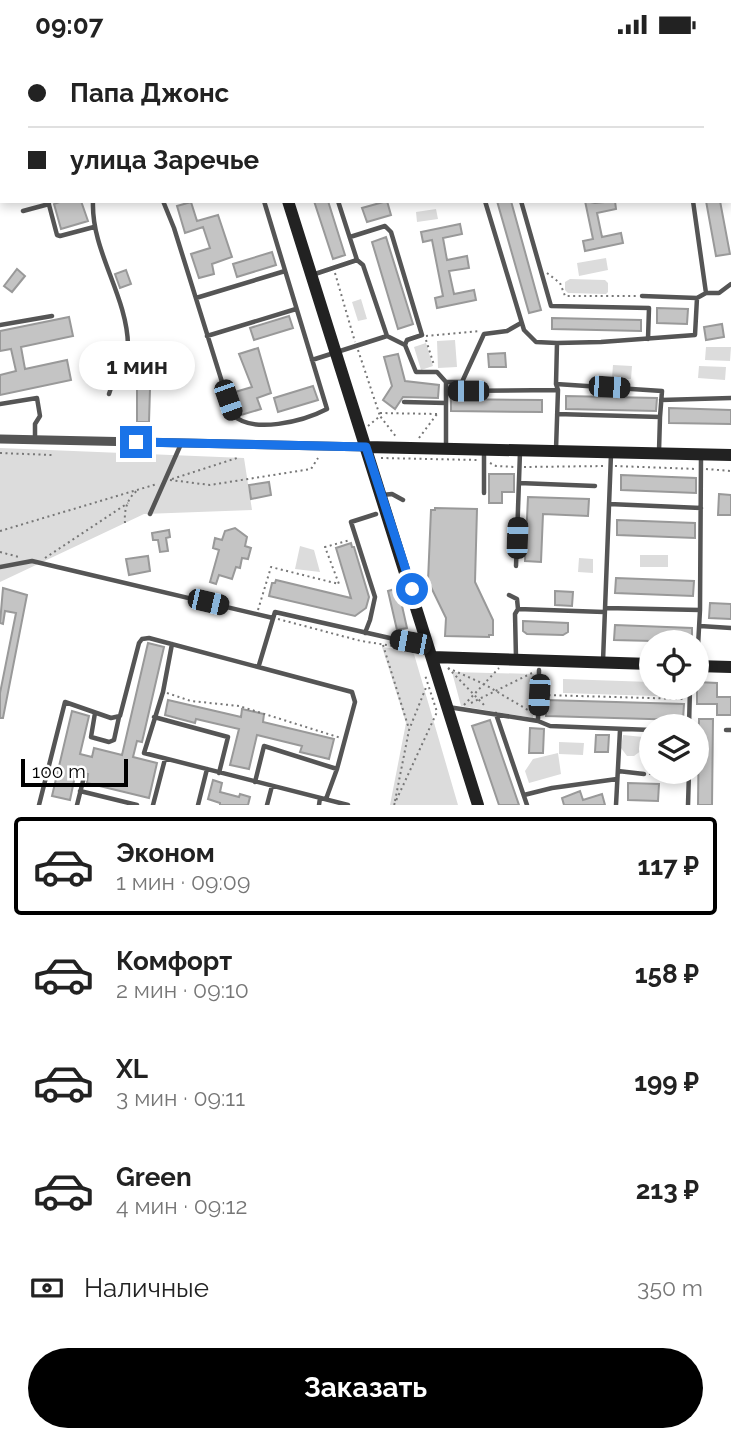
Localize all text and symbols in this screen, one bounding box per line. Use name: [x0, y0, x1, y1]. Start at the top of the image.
text: 09:07: [35, 10, 103, 40]
text: Папа Джонс: [70, 78, 229, 108]
text: улица Заречье: [70, 145, 259, 175]
callout: 1 мин: [78, 341, 194, 389]
text: 1 мин: [106, 352, 168, 379]
car: [588, 375, 631, 399]
car: [212, 377, 245, 423]
car: [448, 381, 490, 402]
route end: [120, 426, 152, 458]
car: [506, 517, 529, 559]
route start: [396, 573, 428, 605]
car: [186, 587, 231, 617]
car: [388, 628, 433, 656]
map controls: [639, 630, 709, 784]
button: locate: [639, 630, 709, 700]
car: [528, 673, 551, 717]
button: layers: [639, 714, 709, 784]
scale bar: [21, 756, 128, 788]
text: 100 m: [32, 760, 86, 782]
icon: car: [32, 835, 95, 898]
text: Эконом: [116, 838, 215, 868]
text: 117 ₽: [637, 851, 699, 881]
text: 1 мин · 09:09: [116, 868, 250, 895]
icon: car: [32, 943, 95, 1006]
text: Комфорт: [116, 946, 232, 976]
text: 158 ₽: [635, 959, 699, 989]
text: 2 мин · 09:10: [116, 976, 249, 1003]
icon: car: [32, 1051, 95, 1114]
text: XL: [116, 1054, 148, 1084]
text: 199 ₽: [634, 1067, 699, 1097]
text: 3 мин · 09:11: [116, 1084, 245, 1111]
icon: car: [32, 1159, 95, 1222]
text: Green: [116, 1162, 192, 1192]
text: 213 ₽: [636, 1175, 699, 1205]
text: 4 мин · 09:12: [116, 1192, 247, 1219]
icon: cash: [28, 1269, 66, 1307]
text: Наличные: [84, 1273, 209, 1303]
text: 350 m: [637, 1274, 703, 1301]
button: Заказать: [28, 1348, 703, 1428]

